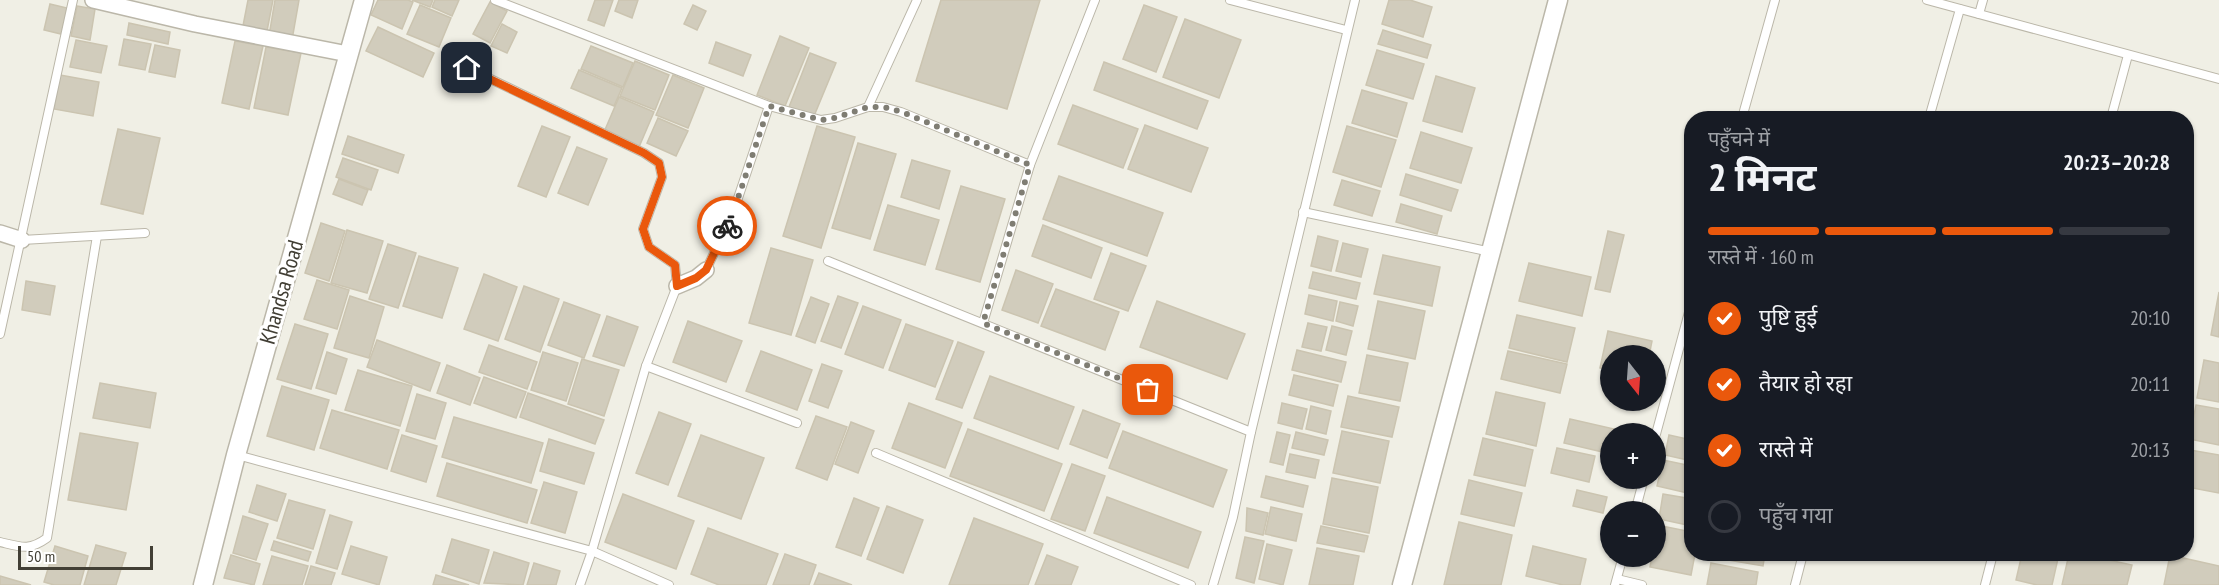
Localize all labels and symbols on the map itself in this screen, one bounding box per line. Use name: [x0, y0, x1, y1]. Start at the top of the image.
pin: [441, 42, 492, 93]
courier: [697, 196, 757, 256]
street label: Khandsa Road: [253, 237, 309, 347]
north arrow: [1600, 345, 1666, 411]
pin: [1122, 364, 1173, 415]
scale bar: [18, 543, 153, 570]

